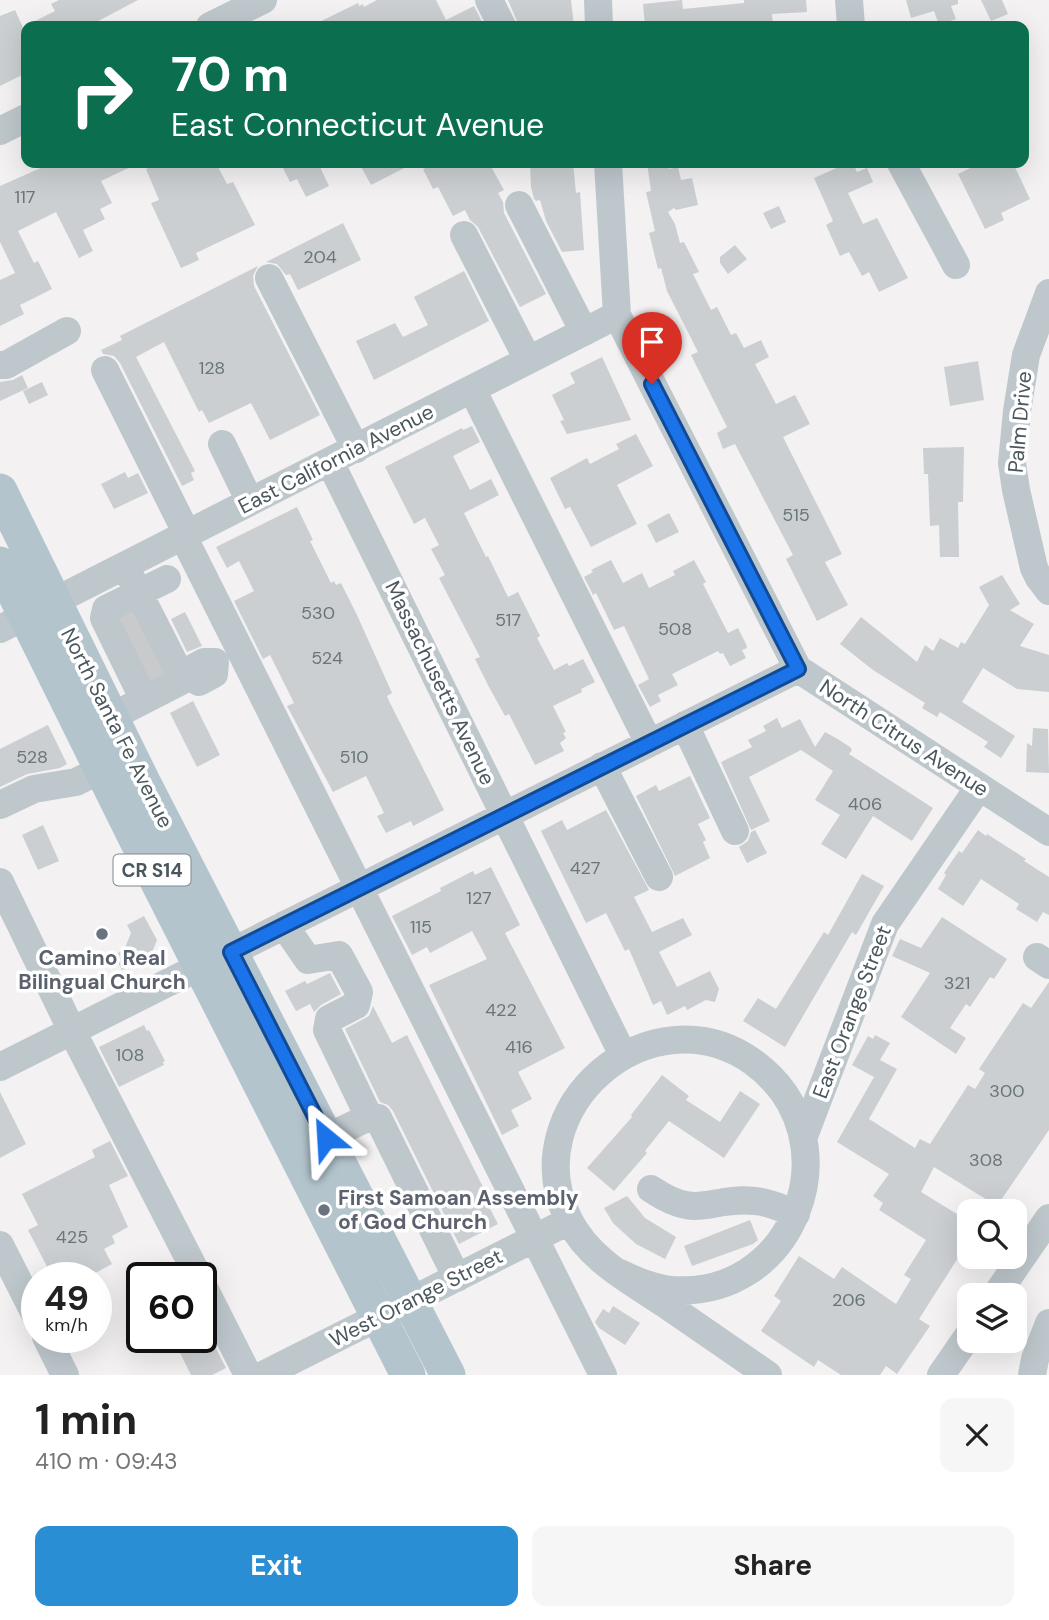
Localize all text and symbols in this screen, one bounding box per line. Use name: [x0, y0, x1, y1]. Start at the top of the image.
text: 70 m: [171, 42, 289, 106]
icon: right: [56, 49, 147, 140]
text: East Connecticut Avenue: [171, 104, 544, 146]
house number: 117: [15, 185, 35, 209]
house number: 204: [303, 245, 337, 269]
pin: [622, 312, 682, 384]
icon: arrive: [633, 323, 671, 361]
house number: 128: [199, 356, 225, 380]
street label: Palm Drive: [1002, 370, 1038, 474]
street label: East California Avenue: [234, 398, 439, 520]
house number: 515: [782, 503, 810, 527]
street label: Massachusetts Avenue: [378, 576, 502, 790]
house number: 530: [301, 601, 335, 625]
house number: 517: [495, 608, 521, 632]
house number: 508: [658, 617, 692, 641]
street label: North Santa Fe Avenue: [54, 623, 180, 833]
house number: 524: [311, 646, 343, 670]
street label: North Citrus Avenue: [814, 673, 994, 803]
house number: 528: [16, 745, 48, 769]
house number: 510: [340, 745, 368, 769]
house number: 406: [848, 792, 882, 816]
road number: CR S14: [114, 855, 190, 886]
house number: 427: [570, 856, 600, 880]
house number: 127: [466, 886, 492, 910]
house number: 115: [410, 915, 432, 939]
street label: East Orange Street: [806, 922, 898, 1102]
marker: Camino Real Bilingual Church: [94, 926, 110, 942]
place label: Camino Real Bilingual Church: [18, 944, 186, 996]
house number: 321: [944, 971, 970, 995]
house number: 422: [485, 998, 517, 1022]
house number: 416: [505, 1035, 533, 1059]
house number: 108: [116, 1043, 144, 1067]
house number: 300: [989, 1079, 1025, 1103]
position arrow: [289, 1101, 363, 1175]
house number: 308: [969, 1148, 1003, 1172]
place label: First Samoan Assembly of God Church: [338, 1184, 579, 1236]
map controls: [957, 1199, 1027, 1353]
button: search: [957, 1199, 1027, 1269]
marker: First Samoan Assembly of God Church: [316, 1202, 332, 1218]
house number: 425: [56, 1225, 88, 1249]
street label: West Orange Street: [325, 1242, 507, 1354]
speed limit sign: 60: [126, 1262, 217, 1353]
text: 49: [44, 1275, 89, 1321]
button: layers: [957, 1283, 1027, 1353]
house number: 206: [832, 1288, 866, 1312]
text: km/h: [45, 1313, 88, 1337]
text: 1 min: [35, 1392, 137, 1447]
button: close: [940, 1398, 1014, 1472]
text: 410 m · 09:43: [35, 1446, 178, 1476]
button: Exit: [35, 1526, 518, 1606]
button: Share: [532, 1526, 1014, 1606]

